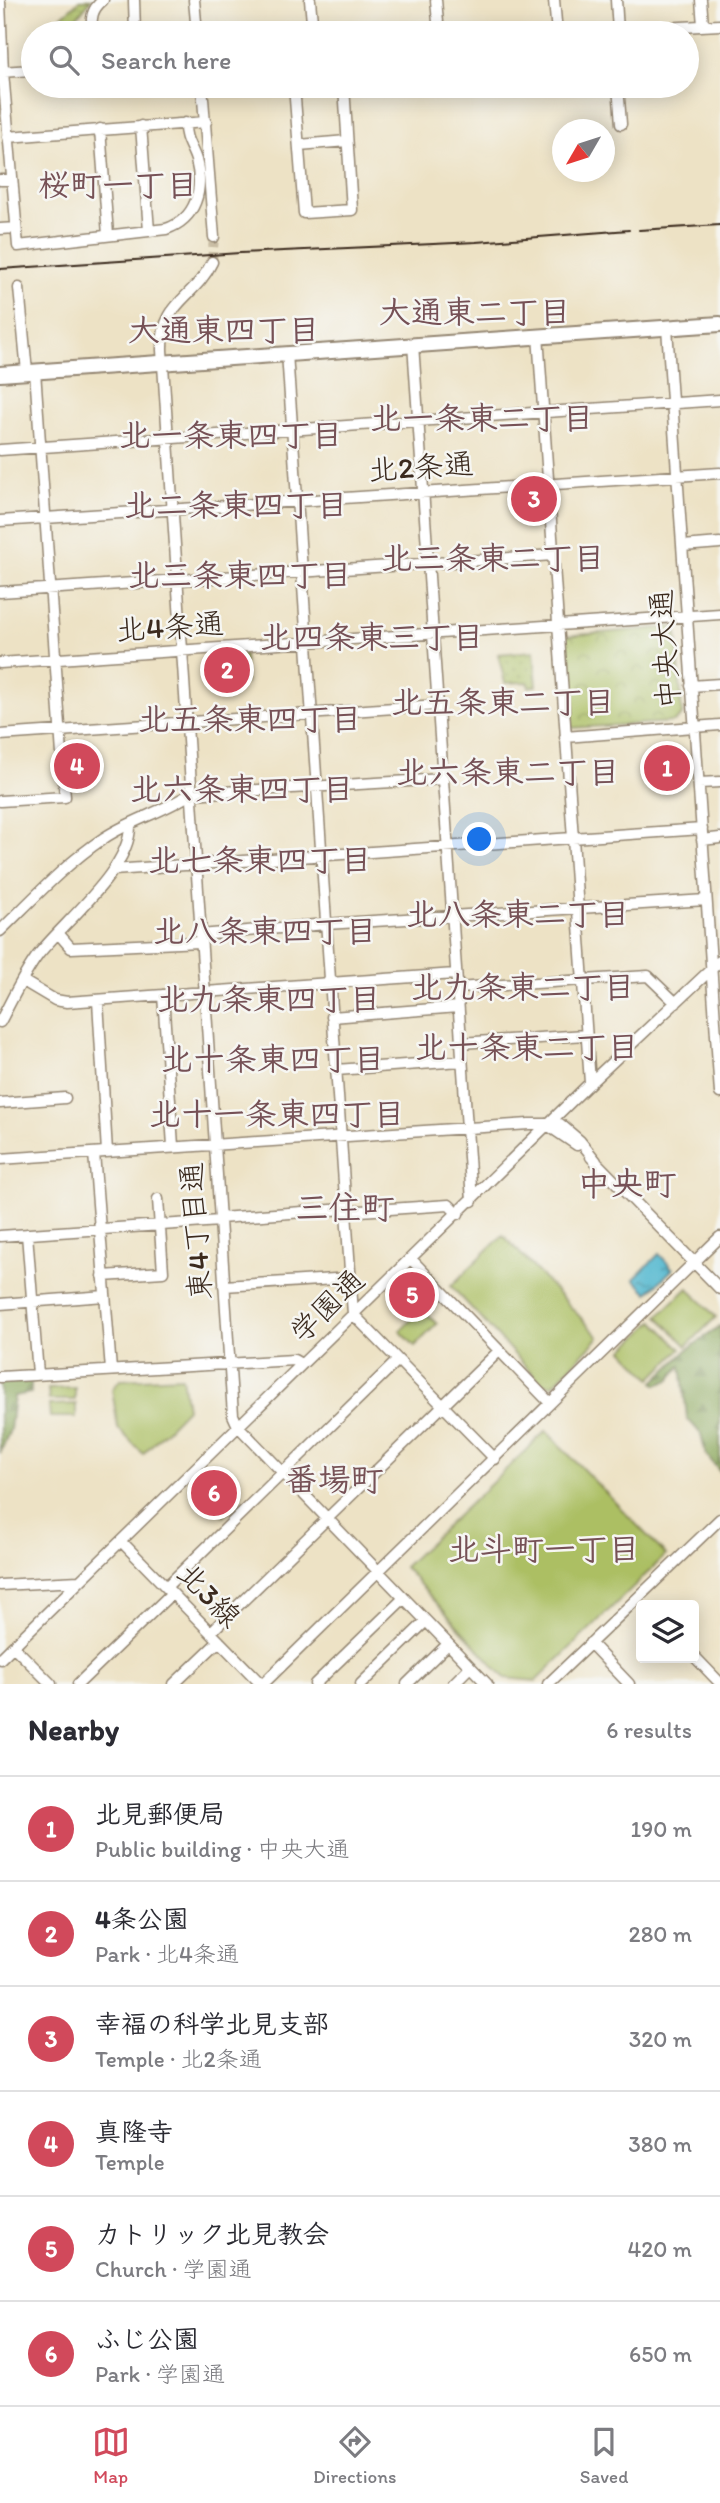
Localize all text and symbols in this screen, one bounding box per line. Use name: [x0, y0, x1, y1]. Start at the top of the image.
search box: [21, 21, 699, 98]
icon: search: [45, 41, 83, 79]
text: Search here: [101, 44, 231, 76]
north arrow: [552, 119, 615, 182]
district label: 桜町一丁目: [38, 166, 198, 204]
district label: 大通東二丁目: [379, 293, 571, 331]
district label: 大通東四丁目: [128, 311, 320, 349]
district label: 北一条東二丁目: [370, 399, 594, 437]
district label: 北一条東四丁目: [119, 416, 343, 454]
street label: 北2条通: [367, 444, 475, 489]
pin: 3: [511, 473, 557, 525]
district label: 北二条東四丁目: [124, 486, 348, 524]
district label: 北三条東二丁目: [381, 539, 605, 577]
district label: 北三条東四丁目: [128, 556, 352, 594]
street label: 中央大通: [642, 588, 687, 710]
street label: 北4条通: [115, 604, 225, 649]
district label: 北四条東三丁目: [260, 618, 484, 656]
pin: 2: [204, 644, 250, 696]
district label: 北五条東二丁目: [391, 683, 615, 721]
district label: 北五条東四丁目: [138, 700, 362, 738]
pin: 4: [54, 740, 100, 792]
pin: 1: [644, 742, 690, 794]
district label: 北六条東二丁目: [396, 753, 620, 791]
district label: 北六条東四丁目: [130, 770, 354, 808]
your location: [462, 822, 496, 856]
district label: 北七条東四丁目: [148, 841, 372, 879]
district label: 北八条東二丁目: [406, 895, 630, 933]
district label: 北八条東四丁目: [153, 912, 377, 950]
district label: 北九条東二丁目: [411, 968, 635, 1006]
district label: 北九条東四丁目: [157, 980, 381, 1018]
district label: 北十条東二丁目: [415, 1028, 639, 1066]
district label: 北十条東四丁目: [161, 1040, 385, 1078]
district label: 北十一条東四丁目: [149, 1095, 405, 1133]
street label: 東4丁目通: [172, 1161, 219, 1301]
district label: 中央町: [578, 1164, 677, 1203]
district label: 三住町: [296, 1188, 395, 1227]
street label: 学園通: [281, 1261, 372, 1350]
pin: 5: [389, 1269, 435, 1321]
district label: 番場町: [285, 1460, 384, 1499]
pin: 6: [191, 1467, 237, 1519]
district label: 北斗町一丁目: [448, 1530, 640, 1568]
street label: 北3線: [170, 1554, 249, 1635]
map controls: [636, 1600, 699, 1663]
button: layers: [636, 1600, 699, 1663]
text: Nearby: [28, 1711, 119, 1748]
text: 6 results: [606, 1716, 692, 1744]
text: 北見郵便局: [95, 1798, 225, 1830]
text: 1: [46, 1815, 56, 1843]
text: 190 m: [631, 1815, 692, 1843]
text: Public building · 中央大通: [95, 1835, 349, 1863]
text: 4条公園: [95, 1903, 189, 1935]
text: 2: [45, 1920, 57, 1948]
text: 280 m: [629, 1920, 692, 1948]
text: Park · 北4条通: [95, 1940, 239, 1968]
text: 幸福の科学北見支部: [95, 2008, 329, 2040]
text: 3: [45, 2025, 57, 2053]
text: 320 m: [629, 2025, 692, 2053]
text: Temple · 北2条通: [95, 2045, 262, 2073]
text: 真隆寺: [95, 2116, 173, 2148]
text: 4: [44, 2130, 58, 2158]
text: 380 m: [628, 2130, 692, 2158]
text: Temple: [95, 2148, 165, 2176]
text: カトリック北見教会: [95, 2218, 329, 2250]
text: 5: [45, 2235, 57, 2263]
text: 420 m: [627, 2235, 692, 2263]
text: Church · 学園通: [95, 2255, 252, 2283]
text: ふじ公園: [95, 2323, 199, 2355]
text: 6: [45, 2340, 57, 2368]
text: 650 m: [629, 2340, 692, 2368]
text: Park · 学園通: [95, 2360, 225, 2388]
tab: Map: [92, 2423, 130, 2488]
tab: Directions: [313, 2423, 397, 2488]
tab: Saved: [580, 2423, 628, 2488]

